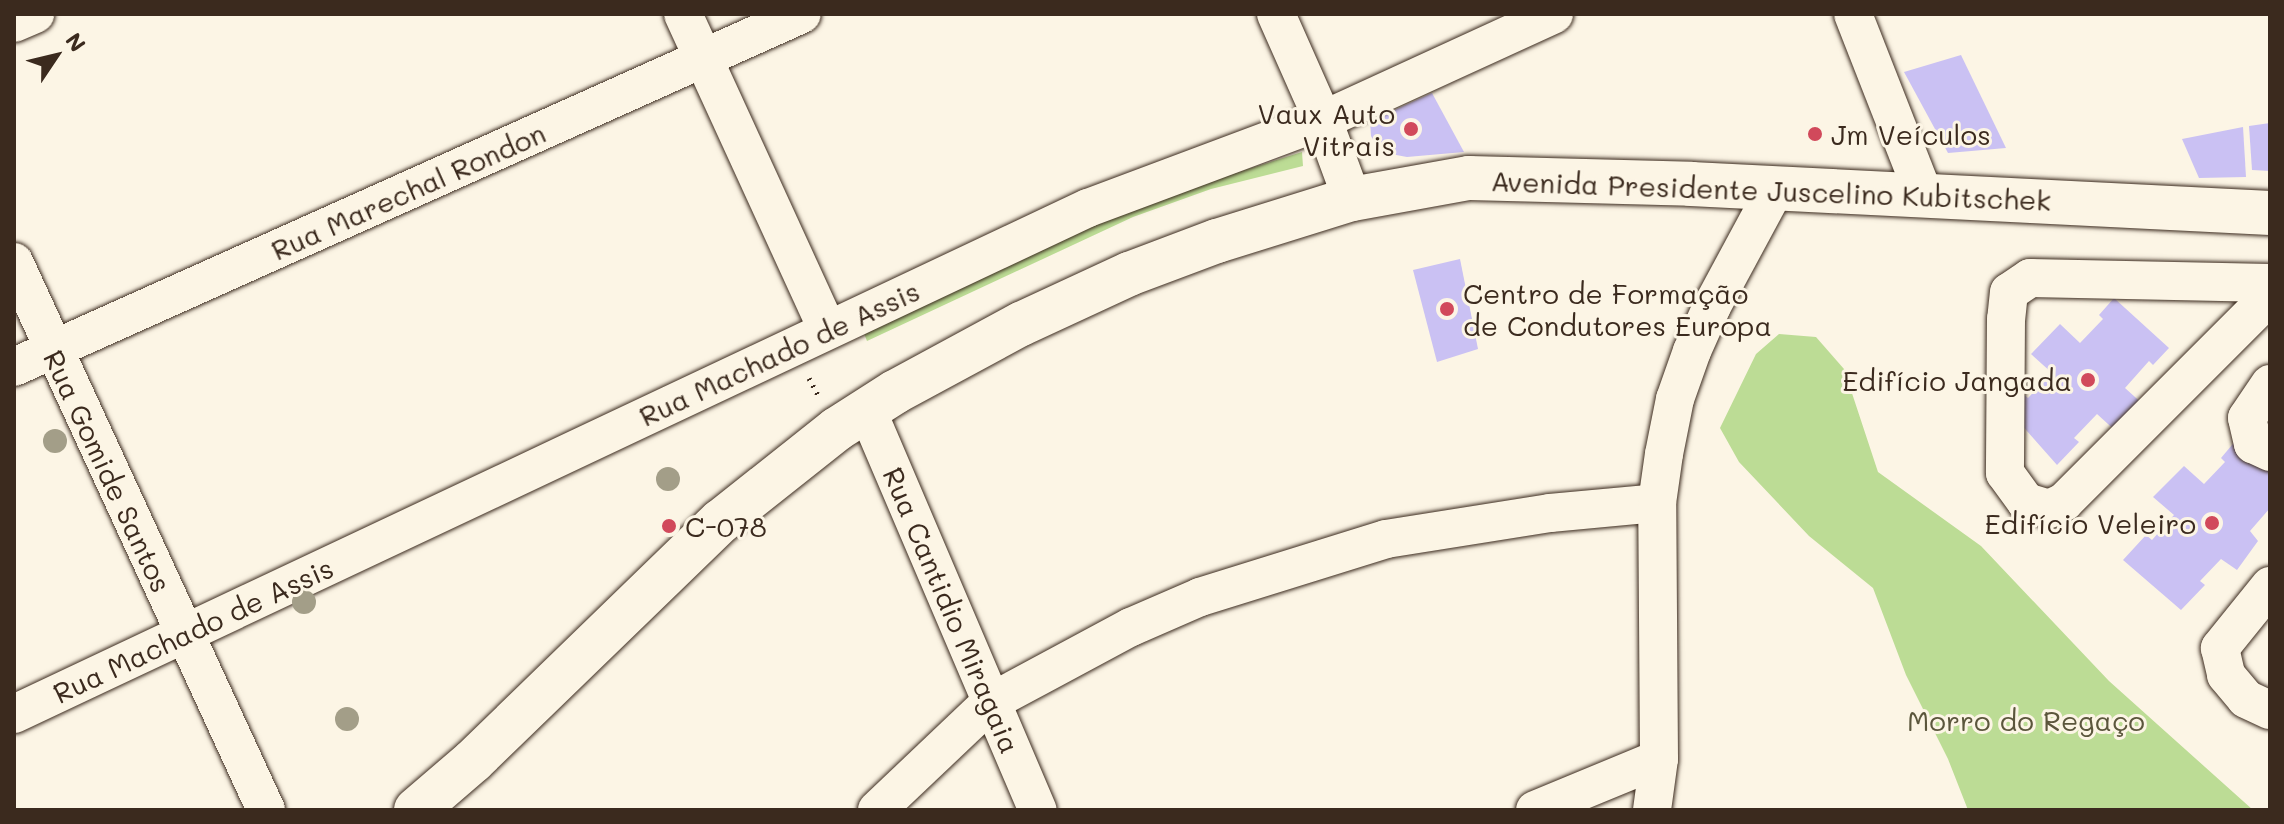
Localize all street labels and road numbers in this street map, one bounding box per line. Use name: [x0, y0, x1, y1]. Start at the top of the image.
street label: Rua Marechal Rondon: [266, 115, 550, 267]
street label: Avenida Presidente Juscelino Kubitschek: [1490, 163, 2052, 217]
street label: Rua Machado de Assis: [634, 273, 924, 433]
street label: Rua Gomide Santos: [37, 345, 179, 597]
street label: Rua Cantidio Miragaia: [876, 462, 1028, 758]
street label: Rua Machado de Assis: [48, 550, 338, 710]

